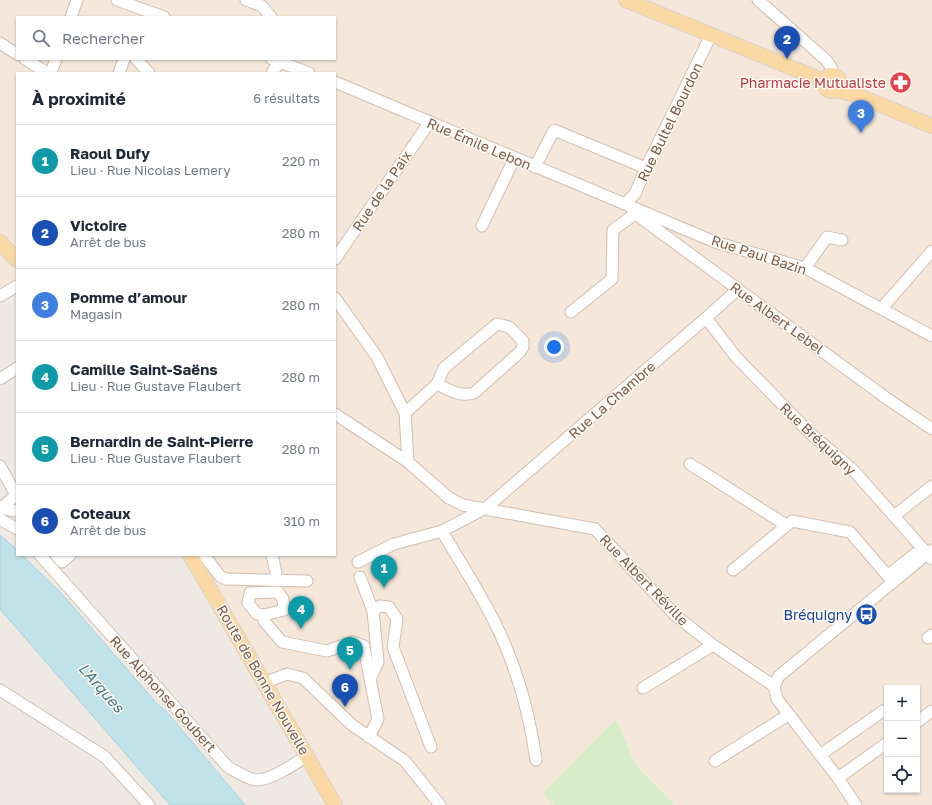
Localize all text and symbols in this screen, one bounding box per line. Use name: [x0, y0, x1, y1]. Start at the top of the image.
search box: [16, 16, 336, 60]
pin: 2: [774, 26, 800, 59]
icon: search: [30, 27, 52, 49]
text: Rechercher: [62, 29, 145, 47]
street label: Rue Bultel Bourdon: [633, 60, 706, 184]
pharmacy icon: Pharmacie Mutualiste: [888, 70, 914, 96]
place label: Pharmacie Mutualiste: [740, 74, 886, 91]
text: À proximité: [32, 88, 126, 109]
text: 6 résultats: [253, 90, 320, 106]
pin: 3: [848, 100, 874, 133]
street label: Rue Émile Lebon: [425, 114, 534, 173]
text: Raoul Dufy: [70, 144, 150, 162]
street label: Rue de la Paix: [348, 147, 415, 234]
text: 1: [42, 153, 48, 169]
text: 220 m: [282, 153, 320, 169]
text: Lieu · Rue Nicolas Lemery: [70, 162, 230, 178]
text: Victoire: [70, 216, 127, 234]
text: 2: [41, 225, 49, 241]
text: 280 m: [282, 225, 320, 241]
street label: Rue Paul Bazin: [709, 231, 809, 278]
text: Arrêt de bus: [70, 234, 146, 250]
street label: Rue Albert Lebel: [727, 278, 827, 357]
text: Pomme d’amour: [70, 288, 187, 306]
text: 3: [41, 297, 49, 313]
text: 280 m: [282, 297, 320, 313]
text: Magasin: [70, 306, 122, 322]
your location: [544, 337, 564, 357]
street label: Rue La Chambre: [565, 357, 659, 442]
text: Camille Saint-Saëns: [70, 360, 218, 378]
text: 4: [41, 369, 49, 385]
text: 280 m: [282, 369, 320, 385]
text: Lieu · Rue Gustave Flaubert: [70, 378, 241, 394]
street label: Rue Bréquigny: [777, 399, 860, 478]
text: Bernardin de Saint-Pierre: [70, 432, 253, 450]
text: 5: [41, 441, 49, 457]
text: 280 m: [282, 441, 320, 457]
text: Lieu · Rue Gustave Flaubert: [70, 450, 241, 466]
text: Coteaux: [70, 504, 131, 522]
text: 6: [41, 513, 49, 529]
text: 310 m: [283, 513, 320, 529]
text: Arrêt de bus: [70, 522, 146, 538]
street label: Rue Albert Réville: [596, 531, 692, 629]
pin: 1: [371, 555, 397, 588]
pin: 4: [288, 596, 314, 629]
street label: Route de Bonne Nouvelle: [213, 602, 313, 758]
bus stop icon: Bréquigny: [854, 602, 880, 628]
place label: Bréquigny: [784, 606, 852, 623]
street label: Rue Alphonse Goubert: [107, 632, 220, 755]
pin: 5: [337, 637, 363, 670]
water label: L'Arques: [75, 659, 129, 717]
pin: 6: [332, 674, 358, 707]
map controls: [884, 685, 920, 793]
button: +: [884, 685, 920, 721]
button: −: [884, 721, 920, 757]
button: locate: [884, 757, 920, 793]

